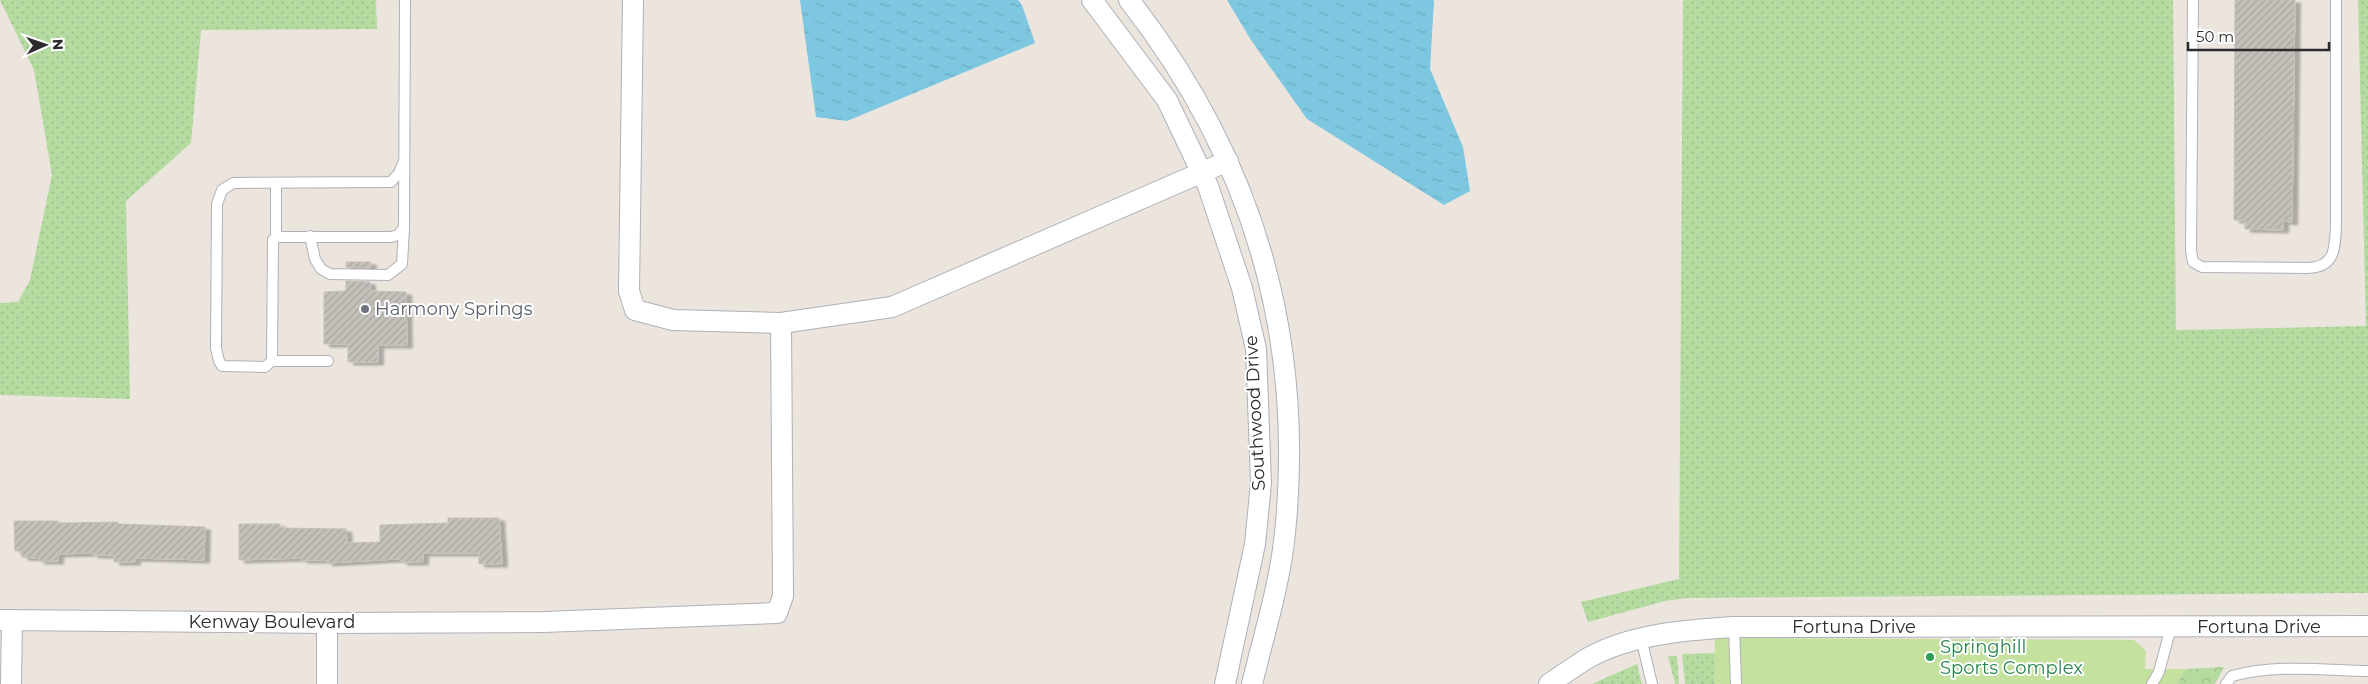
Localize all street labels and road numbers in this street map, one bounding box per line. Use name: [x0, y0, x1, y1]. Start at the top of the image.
street label: Southwood Drive: [1240, 334, 1270, 491]
street label: Kenway Boulevard: [188, 611, 356, 633]
street label: Fortuna Drive: [1792, 616, 1916, 638]
street label: Fortuna Drive: [2197, 616, 2321, 638]

